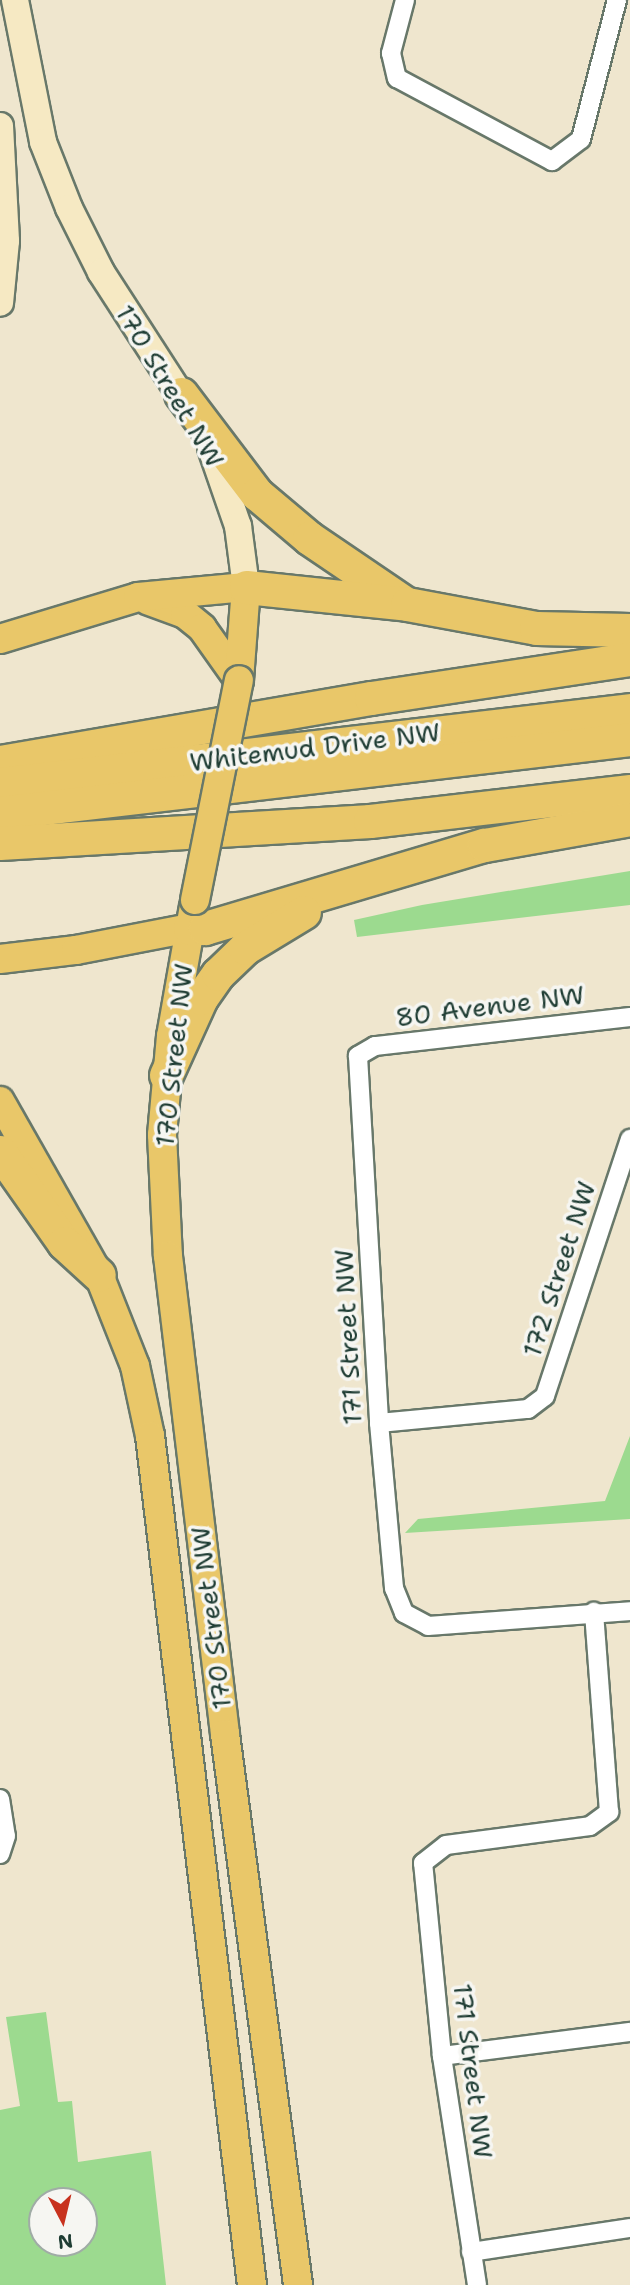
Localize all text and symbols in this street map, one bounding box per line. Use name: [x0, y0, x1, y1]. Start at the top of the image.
street label: 170 Street NW: [109, 299, 231, 473]
street label: Whitemud Drive NW: [188, 716, 442, 778]
street label: 170 Street NW: [149, 962, 199, 1148]
street label: 80 Avenue NW: [394, 979, 586, 1033]
street label: 172 Street NW: [516, 1177, 602, 1361]
street label: 171 Street NW: [328, 1248, 368, 1426]
street label: 170 Street NW: [184, 1525, 238, 1711]
street label: 171 Street NW: [447, 1982, 499, 2160]
north arrow: [28, 2187, 98, 2257]
text: N: [56, 2228, 74, 2255]

